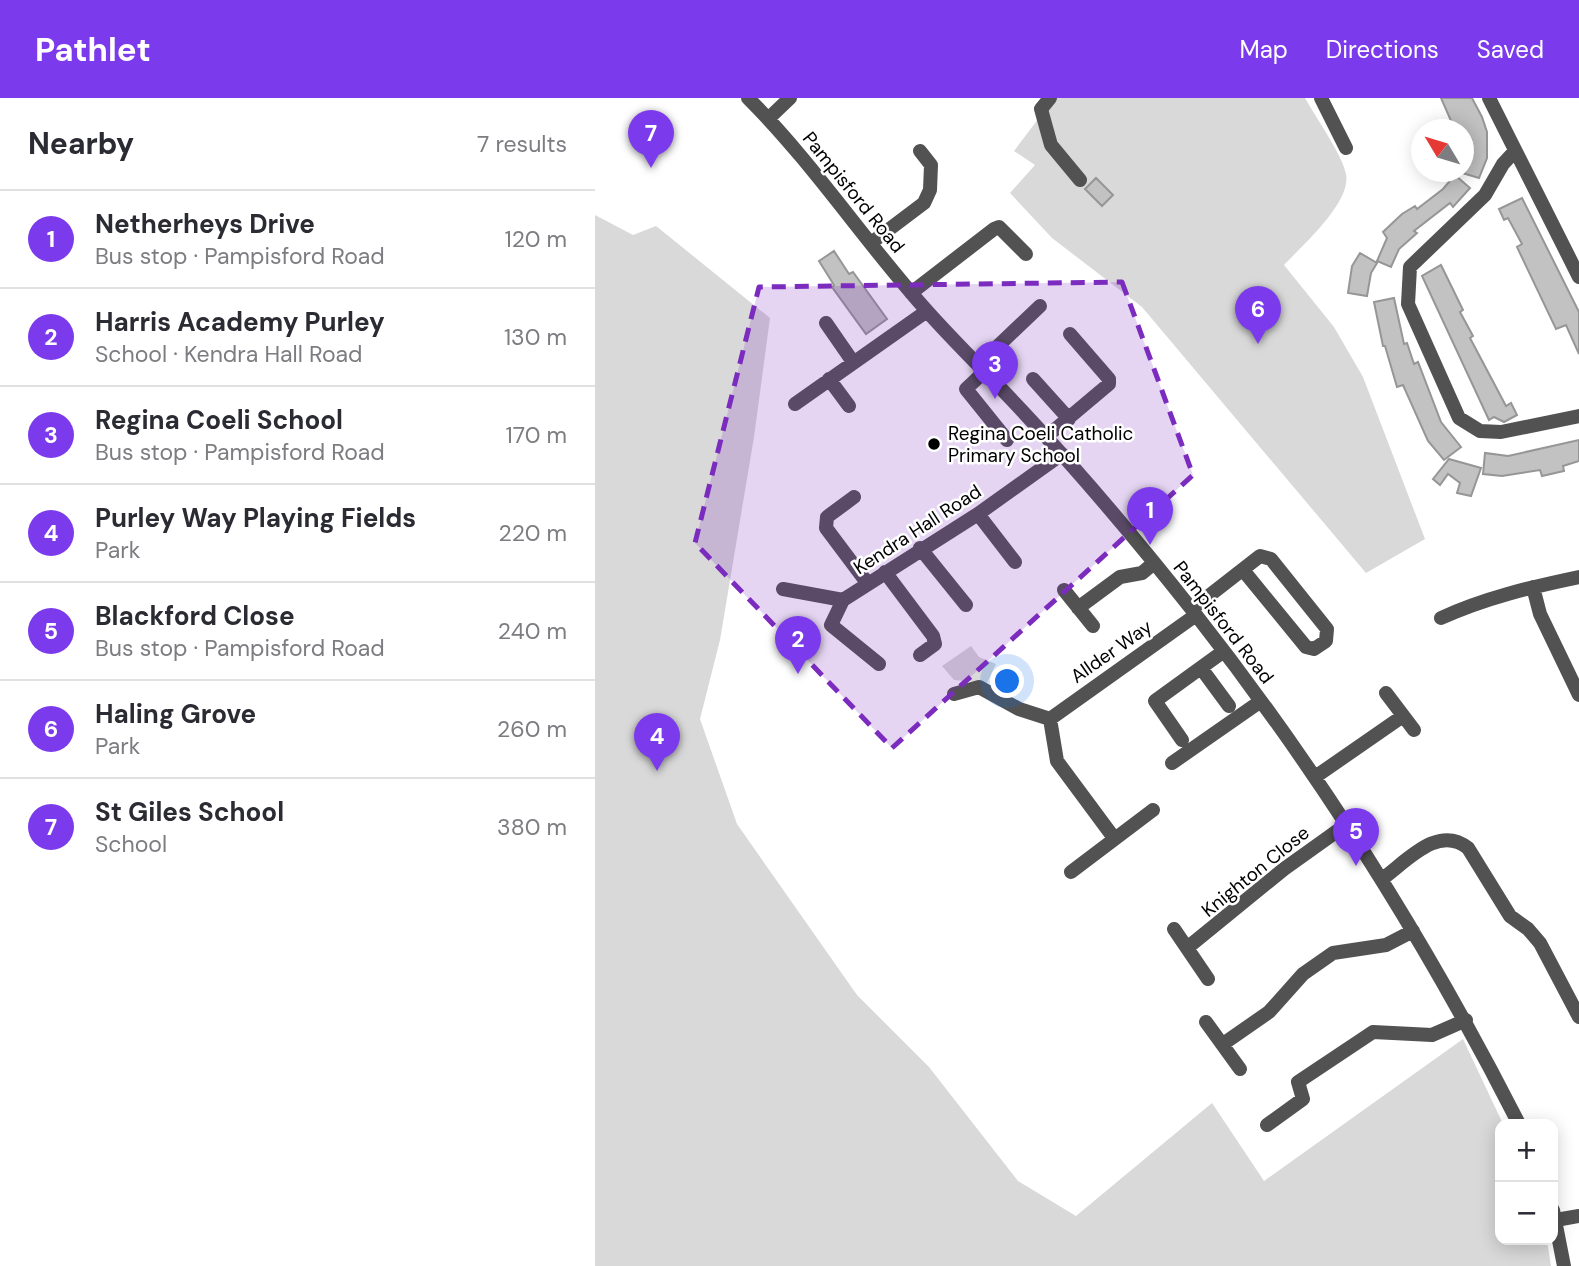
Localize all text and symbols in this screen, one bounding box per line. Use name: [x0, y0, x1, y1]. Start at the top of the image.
text: Pathlet: [35, 28, 151, 71]
text: Map: [1240, 34, 1288, 65]
text: Directions: [1326, 34, 1439, 65]
text: Saved: [1477, 34, 1544, 65]
pin: 7: [628, 110, 674, 168]
north arrow: [1411, 119, 1474, 182]
text: Nearby: [28, 124, 134, 163]
street label: Pampisford Road: [797, 127, 910, 258]
text: 7 results: [477, 129, 567, 159]
text: Netherheys Drive: [95, 207, 315, 241]
text: 1: [47, 224, 55, 254]
text: 120 m: [504, 224, 567, 254]
text: Bus stop · Pampisford Road: [95, 241, 385, 271]
pin: 6: [1235, 286, 1281, 344]
text: Harris Academy Purley: [95, 305, 385, 339]
text: 2: [44, 322, 58, 352]
text: 130 m: [504, 322, 567, 352]
text: School · Kendra Hall Road: [95, 339, 363, 369]
pin: 3: [972, 341, 1018, 399]
text: Regina Coeli School: [95, 403, 343, 437]
text: 3: [44, 420, 58, 450]
text: 170 m: [506, 420, 567, 450]
place label: Regina Coeli Catholic Primary School: [948, 421, 1133, 468]
marker: Regina Coeli Catholic Primary School: [926, 436, 942, 452]
text: Bus stop · Pampisford Road: [95, 437, 385, 467]
street label: Kendra Hall Road: [849, 479, 986, 580]
pin: 1: [1127, 487, 1173, 545]
text: Purley Way Playing Fields: [95, 501, 416, 535]
text: 4: [44, 518, 58, 548]
text: 220 m: [498, 518, 567, 548]
text: Park: [95, 535, 140, 565]
street label: Pampisford Road: [1168, 556, 1279, 689]
text: Blackford Close: [95, 599, 295, 633]
street label: Allder Way: [1066, 614, 1157, 689]
text: 5: [44, 616, 58, 646]
text: 240 m: [498, 616, 567, 646]
pin: 2: [775, 616, 821, 674]
text: Bus stop · Pampisford Road: [95, 633, 385, 663]
your location: [990, 664, 1024, 698]
text: Haling Grove: [95, 697, 256, 731]
pin: 4: [634, 713, 680, 771]
text: 6: [44, 714, 58, 744]
text: 260 m: [497, 714, 567, 744]
text: Park: [95, 731, 140, 761]
text: St Giles School: [95, 795, 284, 829]
pin: 5: [1333, 808, 1379, 866]
text: 7: [45, 812, 57, 842]
text: 380 m: [497, 812, 567, 842]
street label: Knighton Close: [1196, 820, 1314, 923]
text: School: [95, 829, 167, 859]
map controls: [1495, 1119, 1558, 1245]
button: +: [1495, 1119, 1558, 1182]
button: −: [1495, 1182, 1558, 1245]

